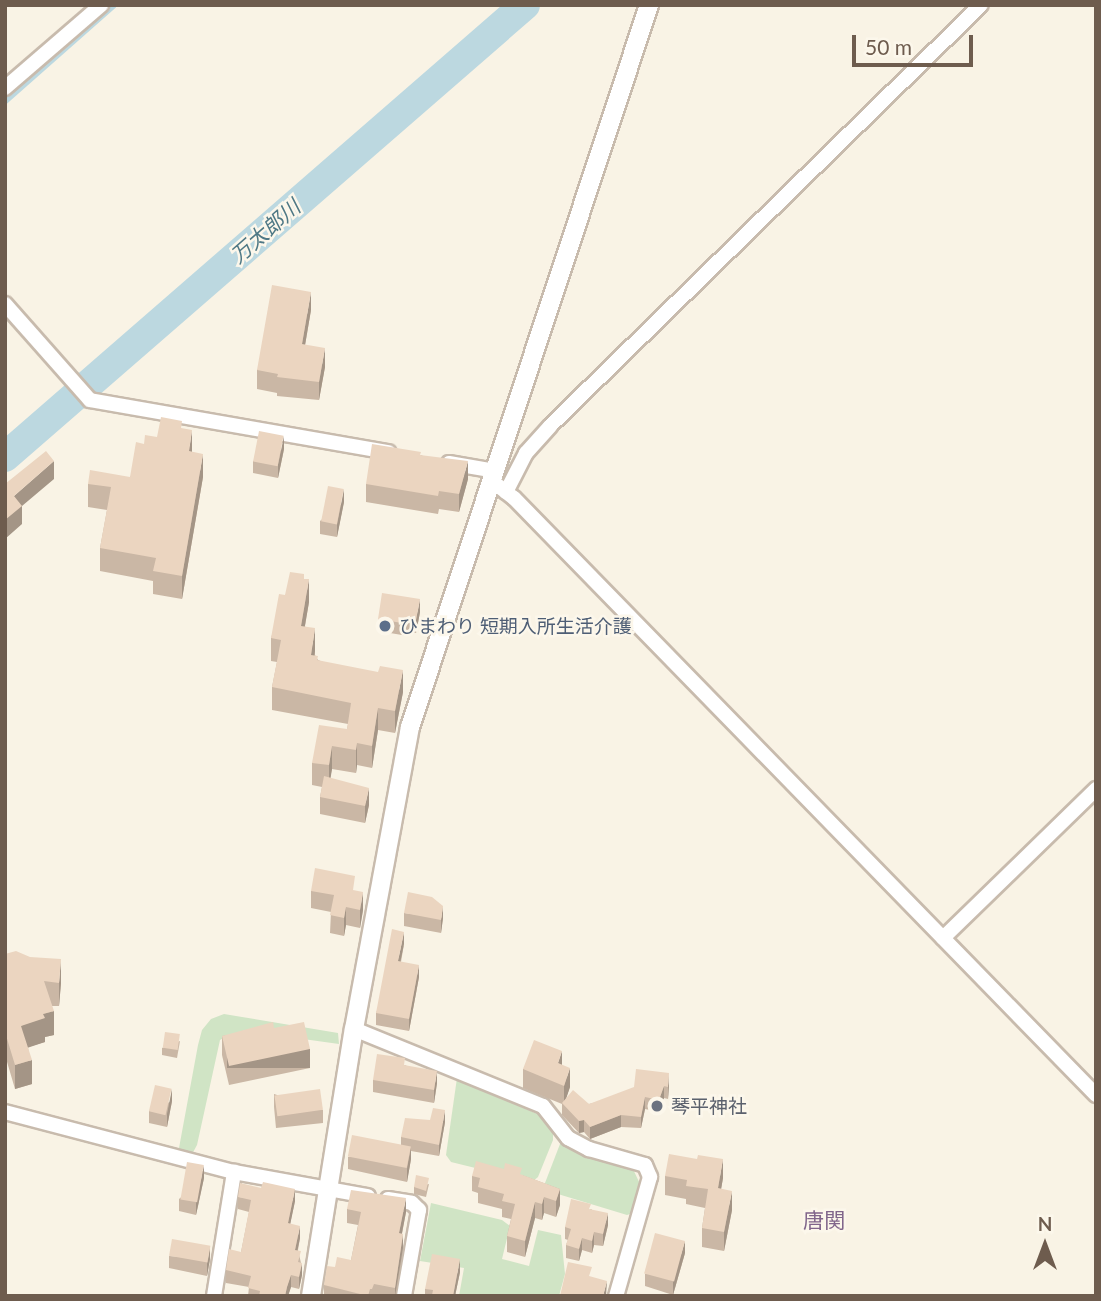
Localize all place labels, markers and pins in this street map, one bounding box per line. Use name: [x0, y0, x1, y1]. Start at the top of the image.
place label: ひまわり 短期入所生活介護: [399, 615, 632, 637]
marker: ひまわり 短期入所生活介護: [377, 618, 393, 634]
place label: 琴平神社: [671, 1095, 747, 1117]
marker: 琴平神社: [649, 1098, 665, 1114]

